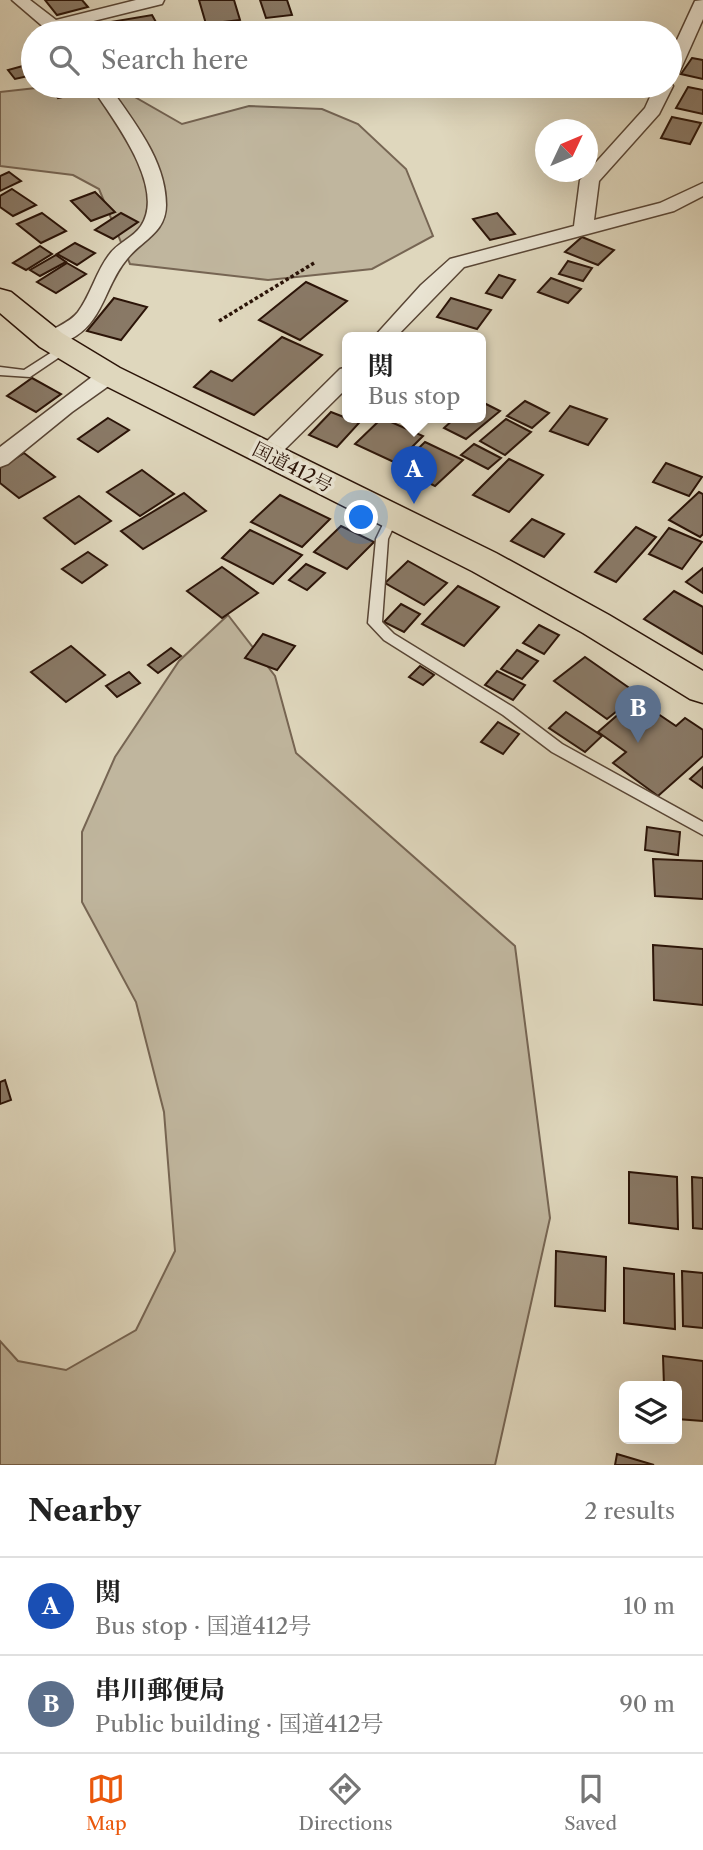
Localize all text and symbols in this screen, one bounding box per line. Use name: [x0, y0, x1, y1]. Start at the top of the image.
search box: [21, 21, 682, 98]
icon: search: [45, 41, 83, 79]
text: Search here: [101, 44, 248, 76]
north arrow: [535, 119, 598, 182]
popup: [342, 332, 486, 423]
text: 関: [368, 350, 394, 382]
text: Bus stop: [368, 382, 460, 410]
street label: 国道412号: [249, 437, 337, 497]
pin: A: [391, 446, 437, 504]
your location: [344, 500, 378, 534]
pin: B: [615, 685, 661, 743]
map controls: [619, 1381, 682, 1444]
button: layers: [619, 1381, 682, 1444]
text: Nearby: [28, 1492, 141, 1529]
text: 2 results: [584, 1497, 675, 1525]
text: 関: [95, 1576, 121, 1608]
text: A: [42, 1592, 60, 1620]
text: 10 m: [623, 1592, 675, 1620]
text: Bus stop · 国道412号: [95, 1612, 312, 1640]
text: 串川郵便局: [95, 1674, 225, 1706]
text: B: [42, 1690, 60, 1718]
text: 90 m: [619, 1690, 675, 1718]
text: Public building · 国道412号: [95, 1710, 384, 1738]
tab: Map: [86, 1770, 127, 1835]
tab: Directions: [299, 1770, 392, 1835]
tab: Saved: [564, 1770, 617, 1835]

